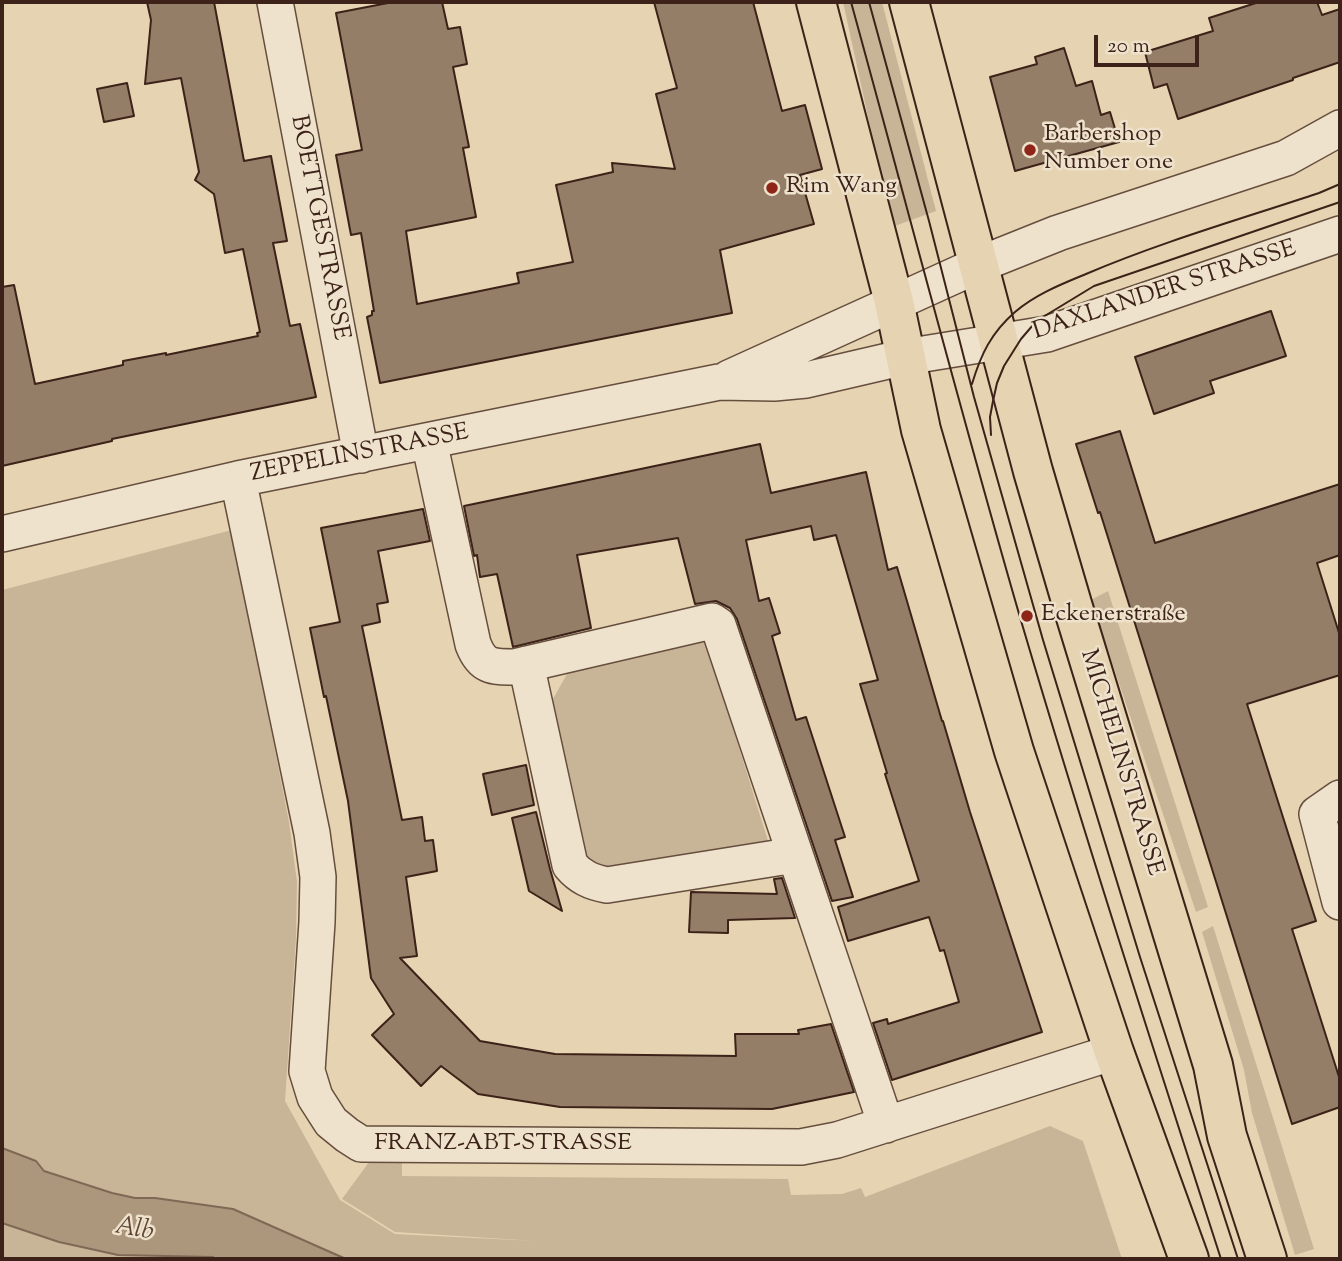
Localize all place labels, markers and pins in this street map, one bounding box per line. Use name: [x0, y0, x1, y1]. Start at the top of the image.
place label: Barbershop Number one: [1044, 122, 1173, 178]
marker: Barbershop Number one: [1022, 142, 1038, 158]
place label: Rim Wang: [786, 174, 897, 202]
marker: Rim Wang: [764, 180, 780, 196]
place label: Eckenerstraße: [1041, 602, 1186, 630]
marker: Eckenerstraße: [1019, 608, 1035, 624]

